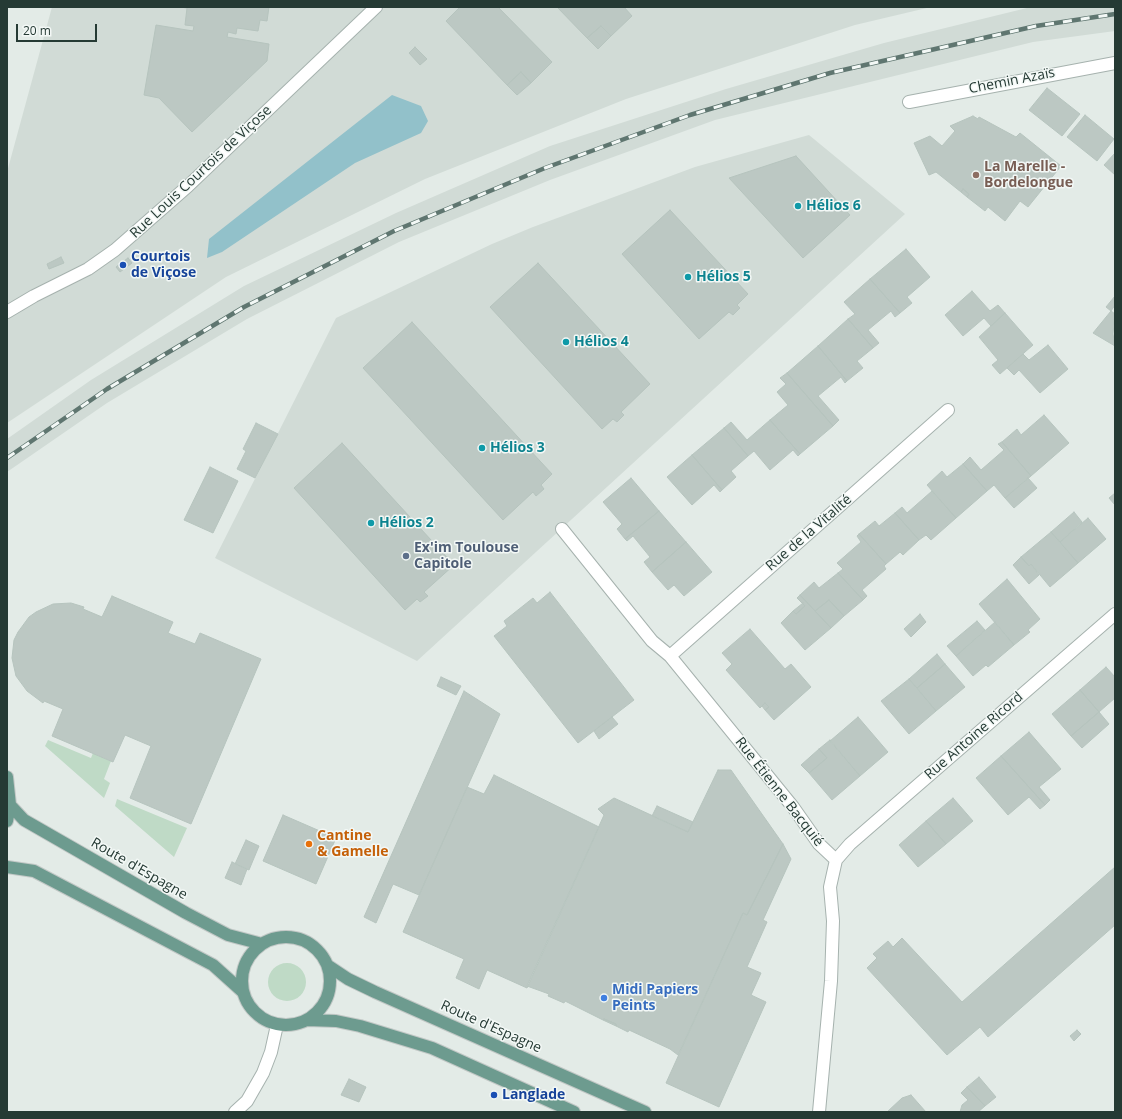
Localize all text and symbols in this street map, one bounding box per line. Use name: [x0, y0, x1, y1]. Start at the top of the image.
scale bar: [18, 16, 99, 42]
text: 20 m: [23, 22, 51, 39]
street label: Chemin Azaïs: [968, 64, 1056, 98]
street label: Rue Louis Courtois de Viçose: [127, 102, 275, 242]
place label: La Marelle - Bordelongue: [984, 159, 1073, 192]
marker: La Marelle - Bordelongue: [971, 170, 981, 180]
place label: Hélios 6: [806, 198, 861, 214]
marker: Hélios 6: [793, 201, 803, 211]
place label: Courtois de Viçose: [131, 249, 196, 282]
marker: Courtois de Viçose: [118, 260, 128, 270]
place label: Hélios 5: [696, 269, 751, 285]
marker: Hélios 5: [683, 272, 693, 282]
place label: Hélios 4: [574, 334, 629, 350]
marker: Hélios 4: [561, 337, 571, 347]
place label: Hélios 3: [490, 440, 545, 456]
marker: Hélios 3: [477, 443, 487, 453]
street label: Rue de la Vitalité: [763, 491, 855, 575]
place label: Hélios 2: [379, 515, 434, 531]
marker: Hélios 2: [366, 518, 376, 528]
place label: Ex'im Toulouse Capitole: [414, 540, 519, 572]
marker: Ex'im Toulouse Capitole: [401, 551, 411, 561]
street label: Rue Antoine Ricord: [921, 689, 1027, 783]
street label: Rue Étienne Bacquié: [731, 734, 827, 850]
place label: Cantine & Gamelle: [317, 828, 389, 860]
street label: Route d'Espagne: [88, 835, 190, 903]
marker: Cantine & Gamelle: [304, 839, 314, 849]
place label: Midi Papiers Peints: [612, 982, 698, 1014]
marker: Midi Papiers Peints: [599, 993, 609, 1003]
street label: Route d'Espagne: [438, 997, 544, 1057]
place label: Langlade: [502, 1087, 565, 1103]
marker: Langlade: [489, 1090, 499, 1100]

